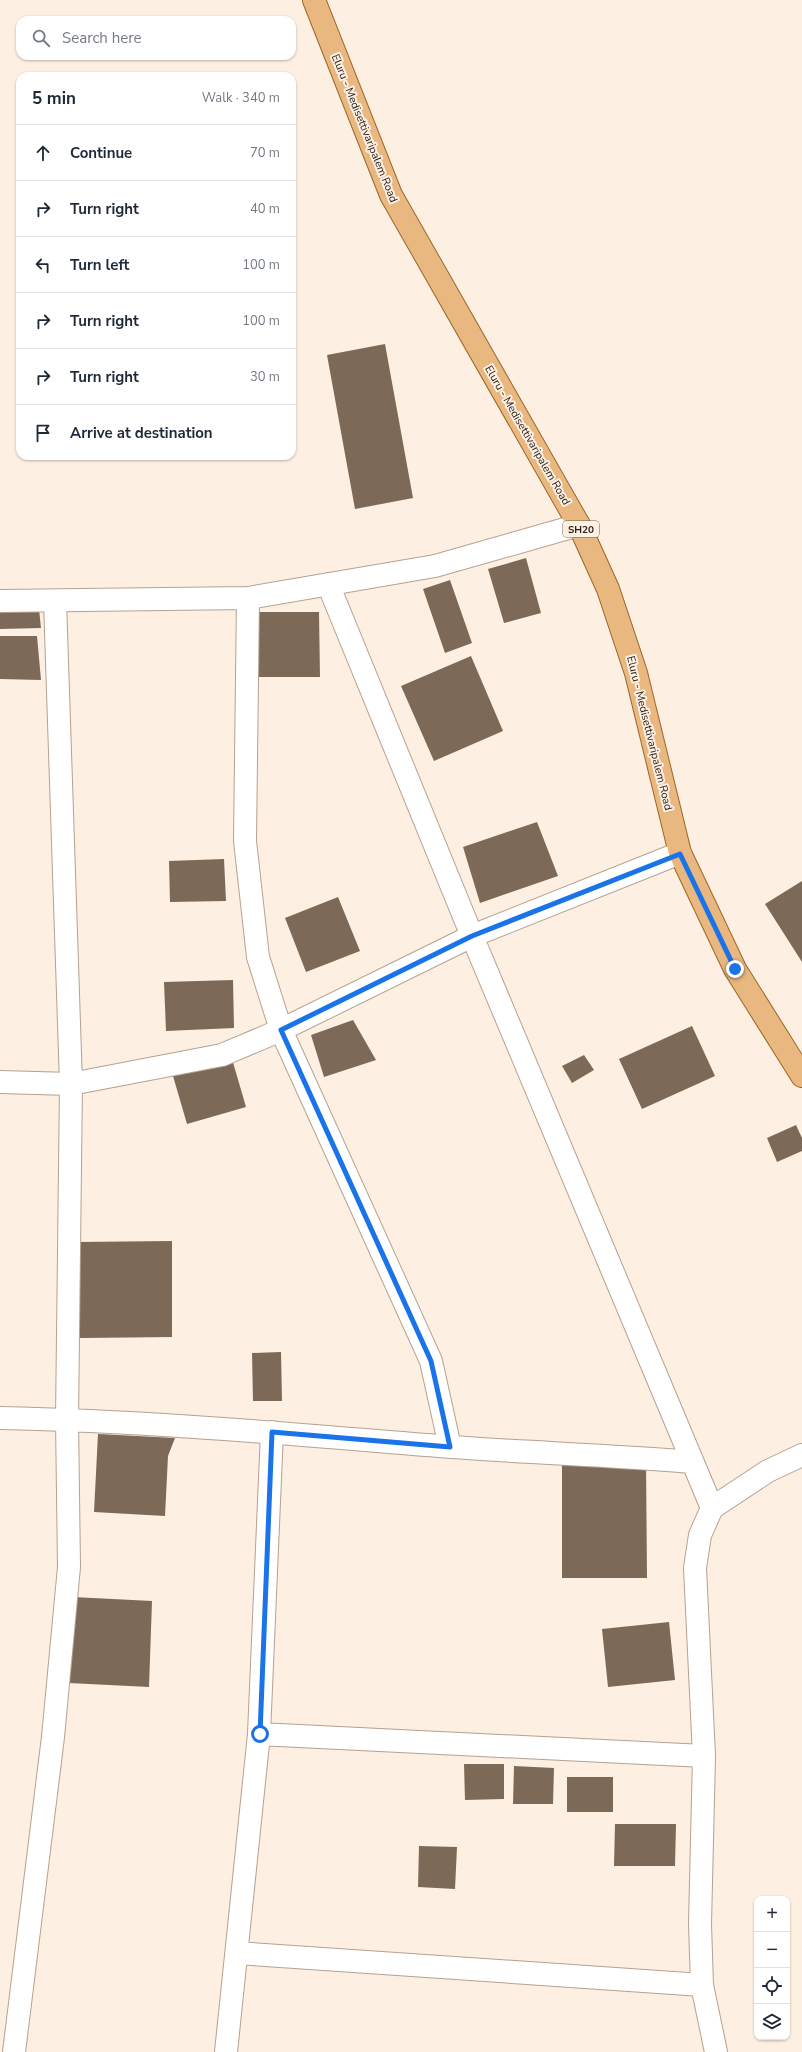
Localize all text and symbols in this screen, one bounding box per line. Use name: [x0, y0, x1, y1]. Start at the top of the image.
search box: [16, 16, 296, 60]
icon: search: [30, 27, 52, 49]
text: Search here: [62, 28, 142, 48]
street label: Eluru - Medisettivaripalem Road: [328, 52, 401, 205]
text: 5 min: [32, 87, 76, 110]
text: Walk · 340 m: [202, 89, 280, 107]
icon: ahead: [32, 142, 54, 164]
text: Continue: [70, 143, 132, 163]
text: 70 m: [250, 144, 280, 162]
icon: right: [32, 198, 54, 220]
text: Turn right: [70, 199, 139, 219]
text: 40 m: [250, 200, 280, 218]
icon: left: [32, 254, 54, 276]
text: Turn left: [70, 255, 129, 275]
text: 100 m: [242, 256, 280, 274]
icon: right: [32, 310, 54, 332]
text: Turn right: [70, 311, 139, 331]
text: 100 m: [242, 312, 280, 330]
street label: Eluru - Medisettivaripalem Road: [481, 363, 574, 508]
icon: right: [32, 366, 54, 388]
text: Turn right: [70, 367, 139, 387]
text: 30 m: [250, 368, 280, 386]
icon: arrive: [32, 422, 54, 444]
text: Arrive at destination: [70, 423, 213, 443]
road number: SH20: [563, 521, 599, 537]
street label: Eluru - Medisettivaripalem Road: [623, 654, 676, 812]
route end: [726, 960, 744, 978]
route start: [251, 1725, 269, 1743]
map controls: [754, 1896, 790, 2040]
button: +: [754, 1896, 790, 1932]
button: −: [754, 1932, 790, 1968]
button: locate: [754, 1968, 790, 2004]
button: layers: [754, 2004, 790, 2040]

